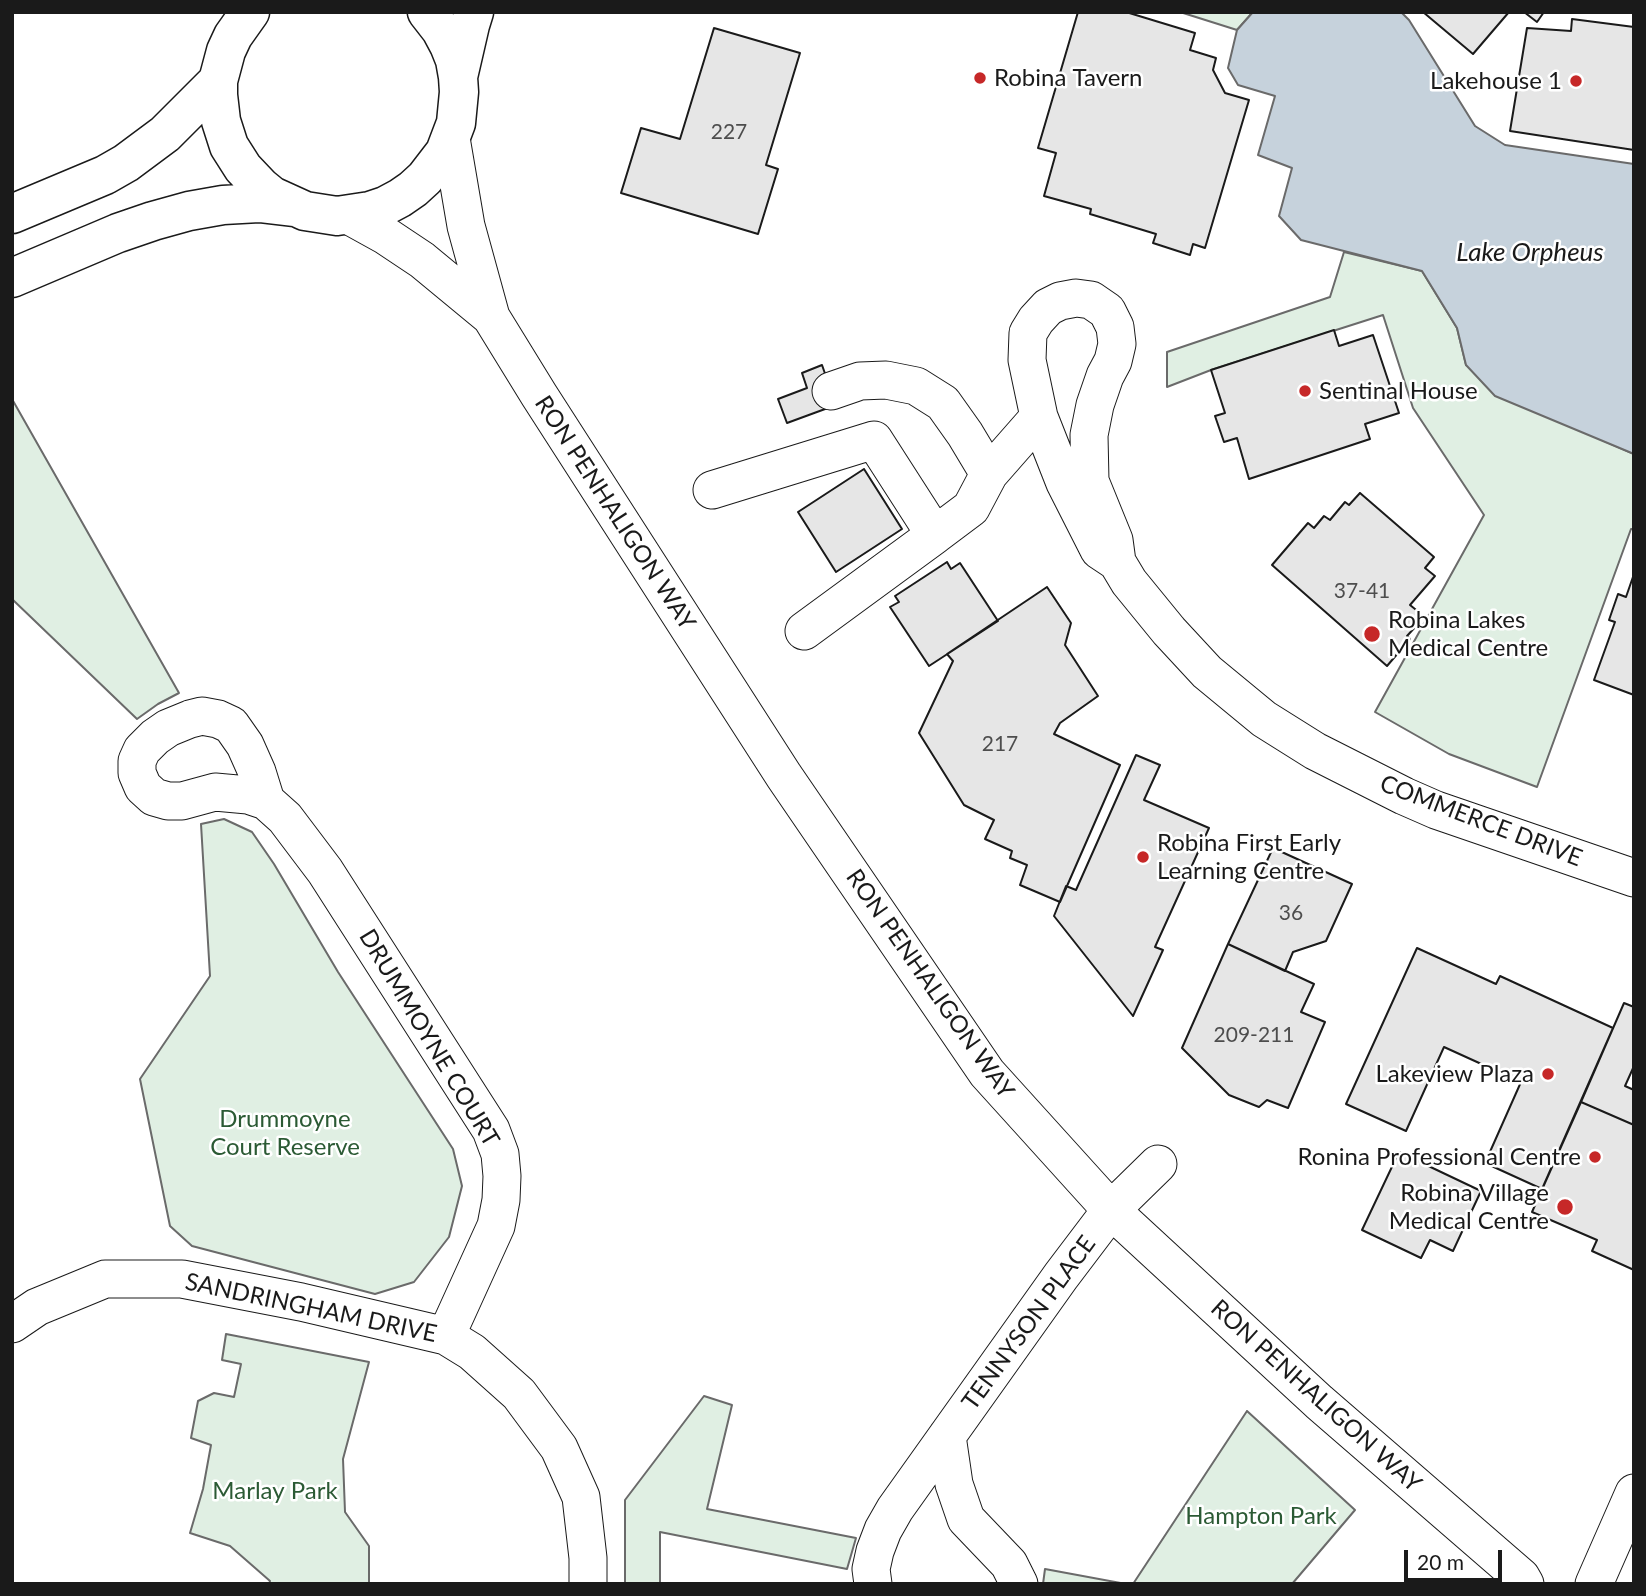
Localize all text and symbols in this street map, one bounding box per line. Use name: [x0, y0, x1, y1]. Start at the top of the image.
place label: Robina Tavern: [994, 64, 1142, 92]
place label: Lakehouse 1: [1430, 67, 1562, 95]
marker: Robina Tavern: [972, 70, 988, 86]
marker: Lakehouse 1: [1568, 73, 1584, 89]
house number: 227: [711, 119, 747, 145]
water label: Lake Orpheus: [1456, 237, 1604, 269]
place label: Sentinal House: [1319, 377, 1478, 405]
marker: Sentinal House: [1297, 383, 1313, 399]
street label: RON PENHALIGON WAY: [528, 391, 702, 635]
house number: 37-41: [1334, 578, 1390, 604]
place label: Robina Lakes Medical Centre: [1388, 606, 1548, 662]
marker: Robina Lakes Medical Centre: [1362, 624, 1382, 644]
house number: 217: [982, 731, 1018, 757]
street label: COMMERCE DRIVE: [1376, 769, 1586, 873]
place label: Robina First Early Learning Centre: [1157, 829, 1341, 885]
marker: Robina First Early Learning Centre: [1135, 849, 1151, 865]
street label: RON PENHALIGON WAY: [840, 864, 1020, 1104]
house number: 36: [1279, 900, 1303, 926]
street label: DRUMMOYNE COURT: [353, 924, 505, 1152]
house number: 209-211: [1214, 1022, 1294, 1048]
place label: Lakeview Plaza: [1375, 1060, 1534, 1088]
marker: Lakeview Plaza: [1540, 1066, 1556, 1082]
park label: Drummoyne Court Reserve: [210, 1105, 360, 1161]
place label: Ronina Professional Centre: [1298, 1143, 1581, 1171]
marker: Ronina Professional Centre: [1587, 1149, 1603, 1165]
place label: Robina Village Medical Centre: [1389, 1179, 1549, 1235]
marker: Robina Village Medical Centre: [1555, 1197, 1575, 1217]
street label: TENNYSON PLACE: [956, 1230, 1102, 1416]
street label: SANDRINGHAM DRIVE: [183, 1267, 439, 1349]
street label: RON PENHALIGON WAY: [1205, 1294, 1427, 1498]
park label: Marlay Park: [212, 1477, 338, 1505]
park label: Hampton Park: [1185, 1502, 1337, 1530]
scale bar: [1408, 1536, 1506, 1580]
text: 20 m: [1417, 1549, 1464, 1574]

